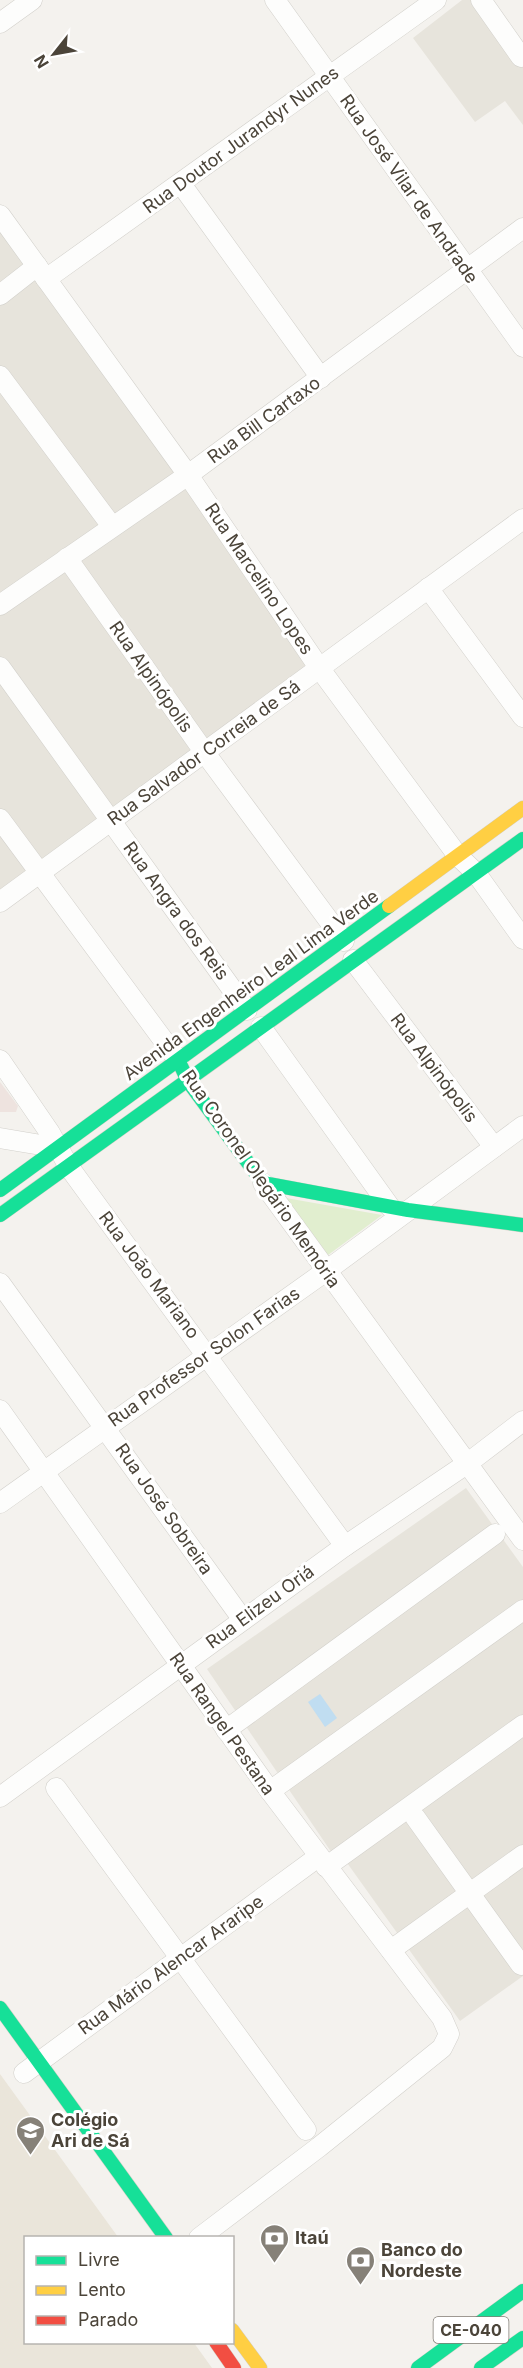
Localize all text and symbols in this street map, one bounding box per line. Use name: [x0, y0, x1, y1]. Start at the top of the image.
north arrow: [24, 24, 84, 84]
text: N: [29, 51, 53, 72]
street label: Rua Doutor Jurandyr Nunes: [139, 62, 343, 218]
street label: Rua José Vilar de Andrade: [336, 90, 483, 287]
street label: Rua Bill Cartaxo: [203, 372, 324, 467]
street label: Rua Marcelino Lopes: [201, 499, 318, 658]
street label: Rua Alpinópolis: [105, 617, 198, 736]
street label: Rua Salvador Correia de Sá: [103, 676, 304, 830]
street label: Rua Angra dos Reis: [119, 838, 234, 984]
street label: Avenida Engenheiro Leal Lima Verde: [119, 885, 382, 1084]
street label: Rua Alpinópolis: [387, 1009, 482, 1126]
street label: Rua Coronel Olegário Memória: [178, 1066, 345, 1292]
street label: Rua João Mariano: [95, 1207, 204, 1342]
street label: Rua Professor Solon Farias: [104, 1282, 304, 1431]
street label: Rua José Sobreira: [111, 1439, 217, 1578]
street label: Rua Elizeu Oriá: [202, 1560, 318, 1653]
street label: Rua Rangel Pestana: [165, 1649, 279, 1799]
street label: Rua Mário Alencar Araripe: [74, 1890, 267, 2039]
place label: Colégio Ari de Sá: [51, 2109, 130, 2151]
school or university icon: Colégio Ari de Sá: [14, 2114, 46, 2156]
bank icon: Itaú: [258, 2222, 290, 2264]
place label: Itaú: [295, 2227, 329, 2248]
legend: [24, 2236, 234, 2344]
place label: Banco do Nordeste: [381, 2239, 463, 2281]
bank icon: Banco do Nordeste: [344, 2244, 376, 2286]
text: Livre: [78, 2249, 120, 2270]
text: Lento: [78, 2279, 126, 2300]
text: Parado: [78, 2309, 138, 2330]
road number: CE-040: [434, 2317, 508, 2343]

